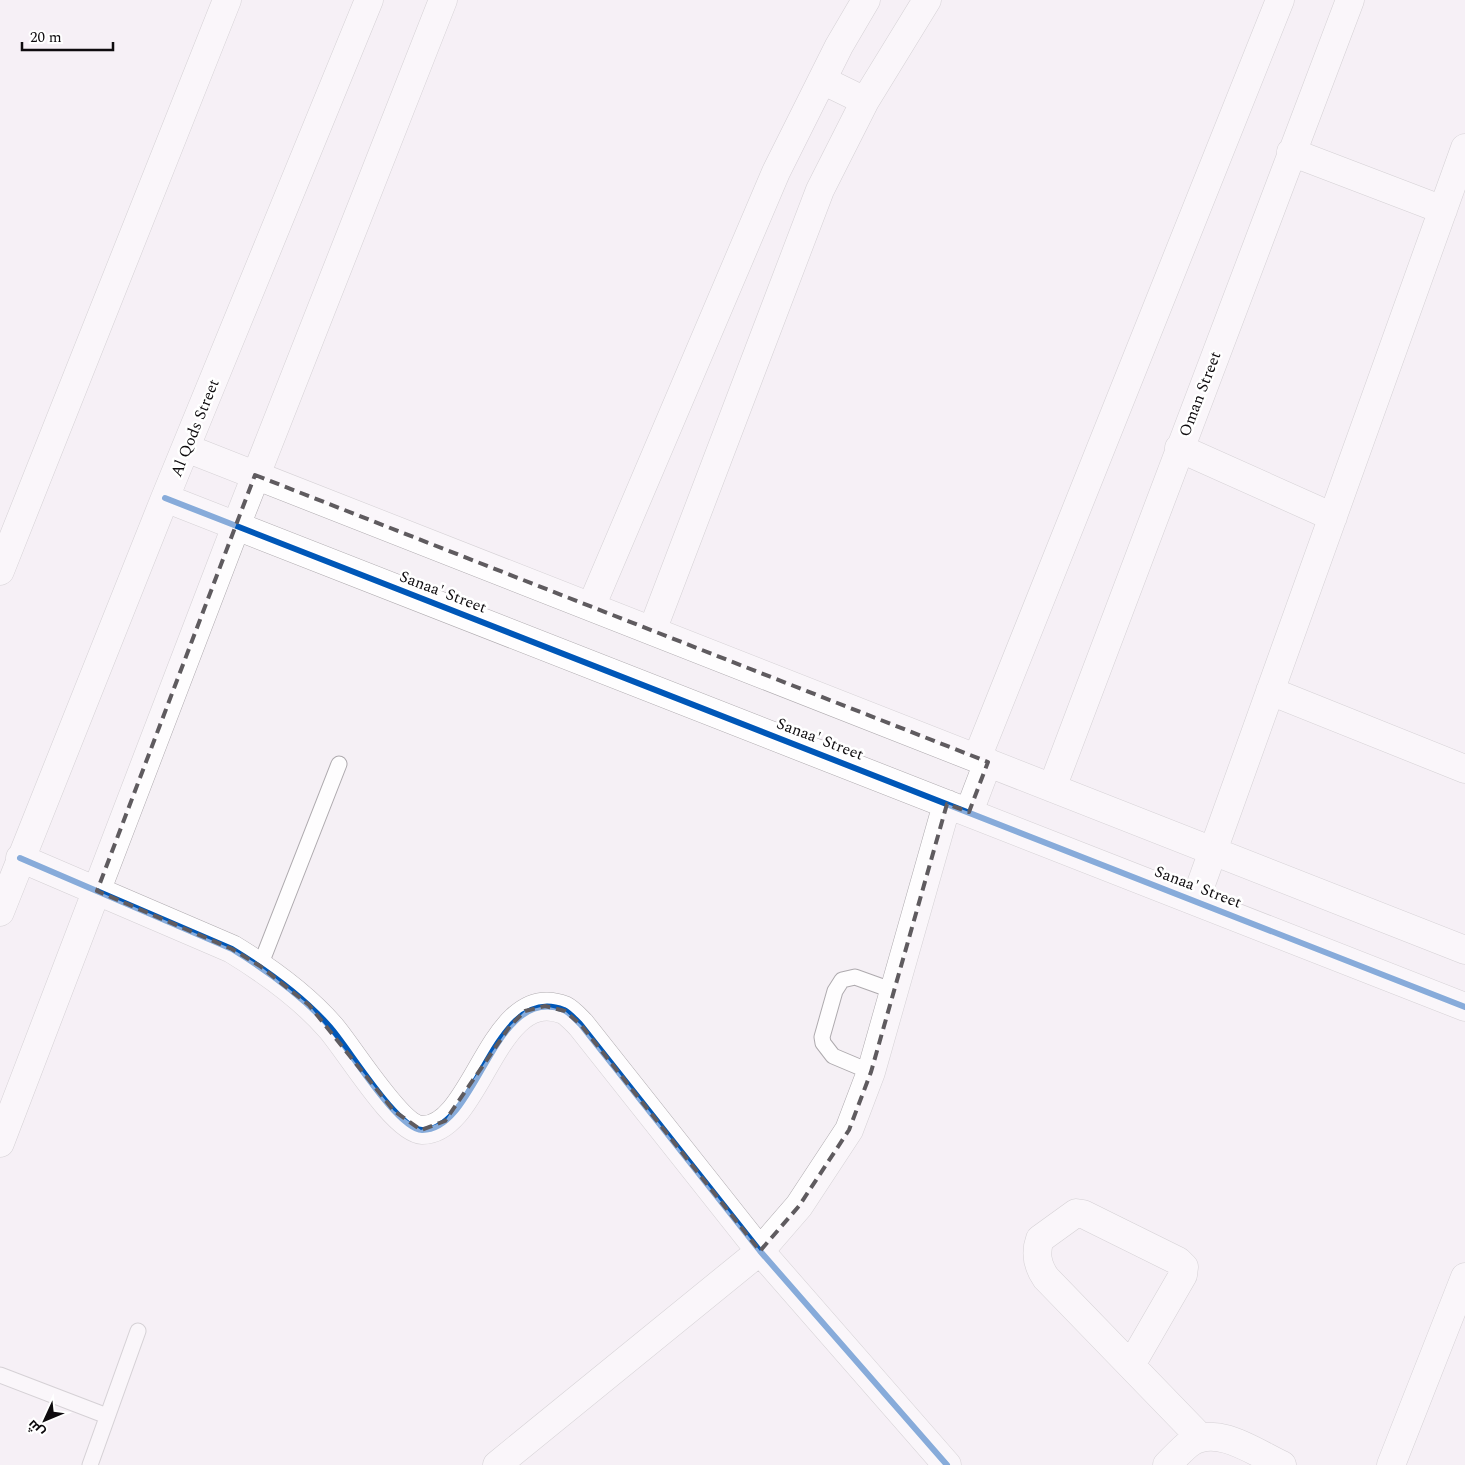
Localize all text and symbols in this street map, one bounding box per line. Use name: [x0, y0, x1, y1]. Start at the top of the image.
scale bar: [22, 20, 114, 52]
text: 20 m: [30, 26, 62, 49]
street label: Oman Street: [1173, 348, 1227, 440]
street label: Al Qods Street: [164, 375, 226, 481]
street label: Sanaa' Street: [396, 564, 490, 620]
street label: Sanaa' Street: [773, 711, 867, 767]
street label: Sanaa' Street: [1151, 859, 1245, 915]
north arrow: [20, 1395, 70, 1445]
text: ش: [22, 1415, 50, 1442]

